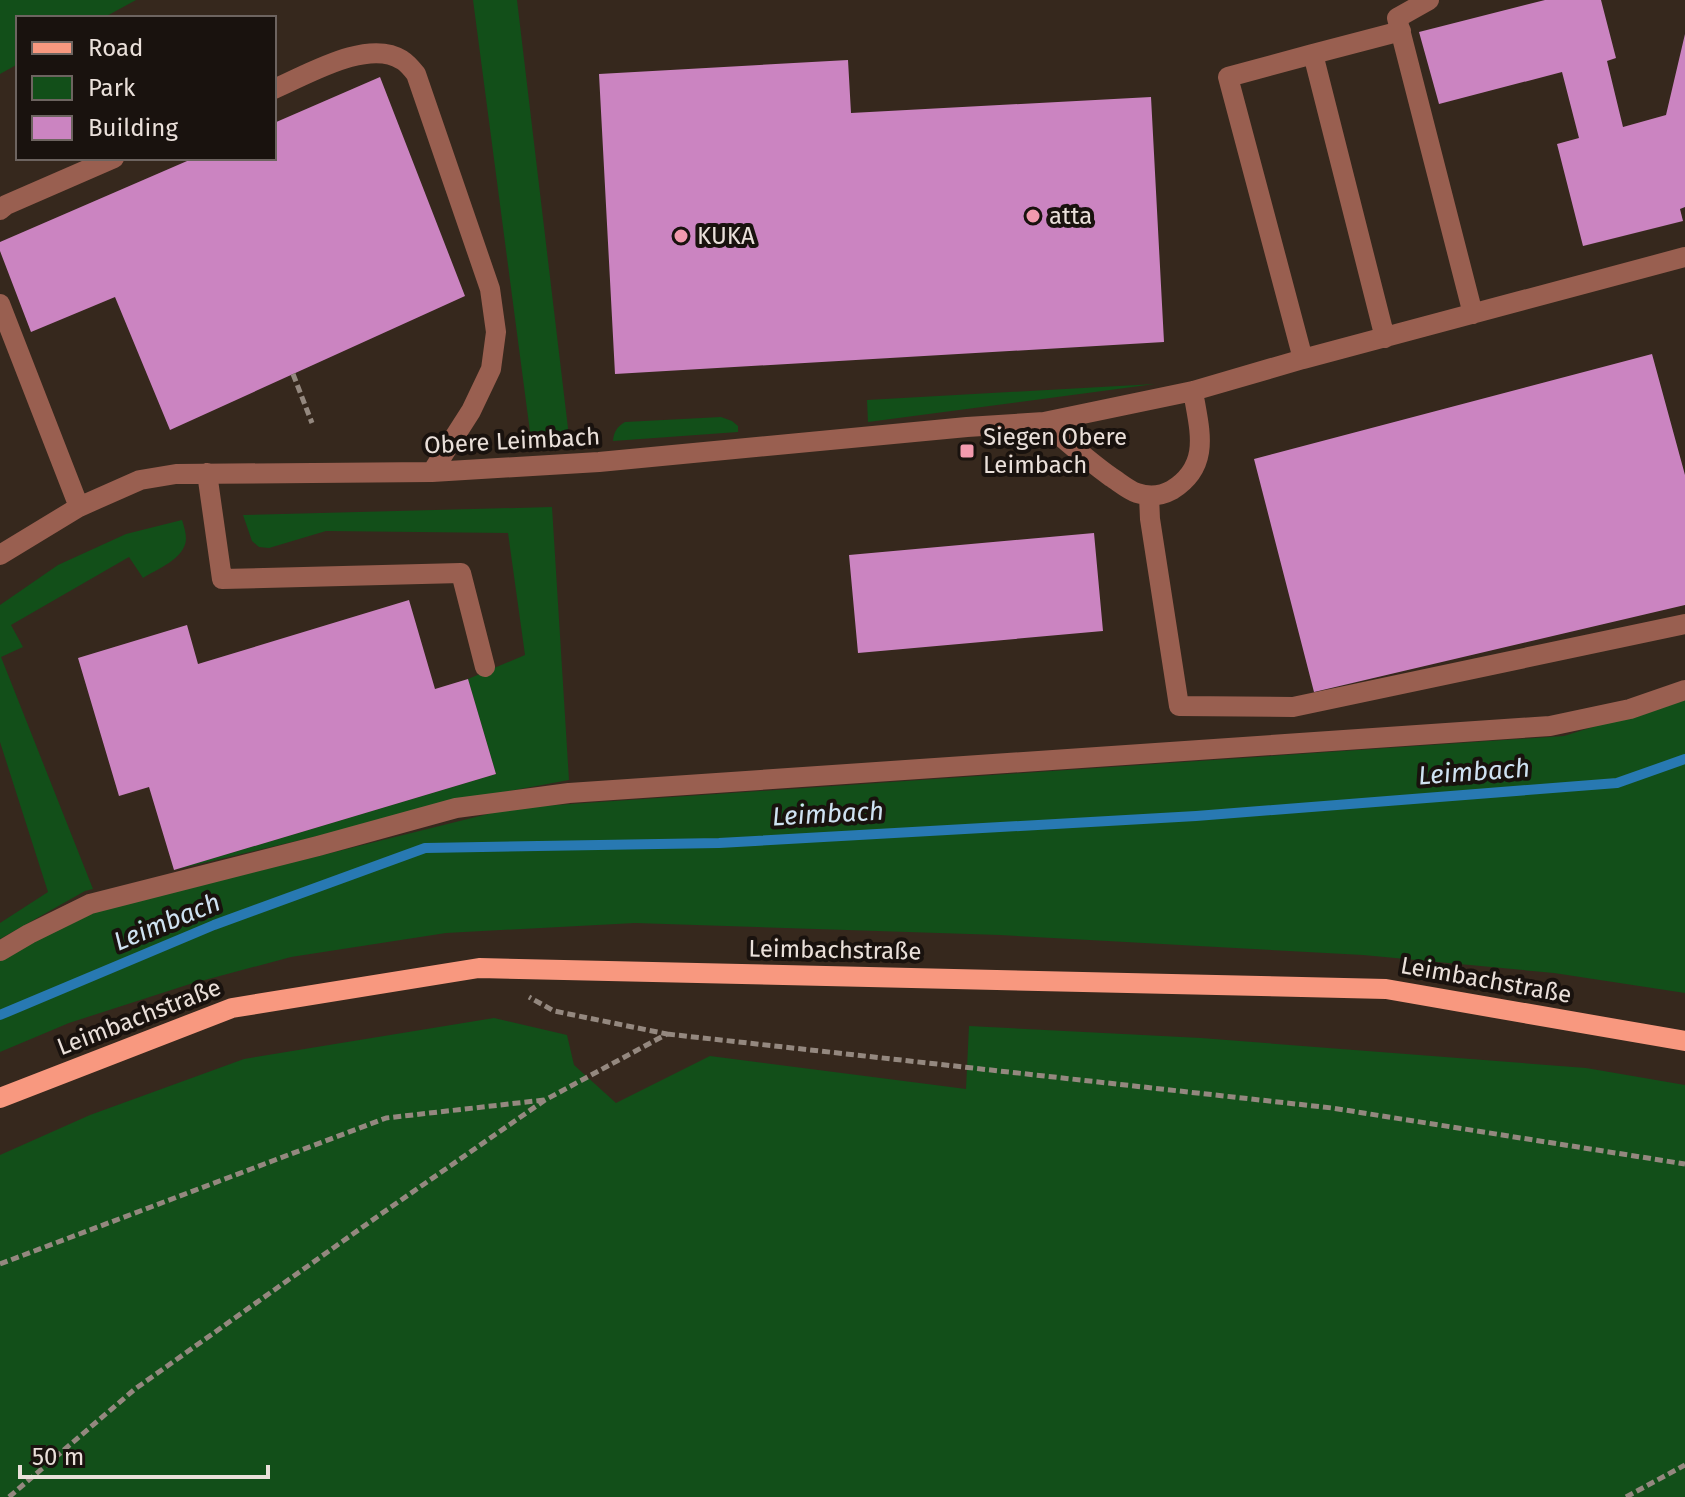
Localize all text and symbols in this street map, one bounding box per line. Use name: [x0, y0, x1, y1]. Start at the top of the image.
legend: [16, 16, 276, 160]
text: Road: [88, 34, 143, 62]
text: Park: [88, 74, 136, 102]
text: Building: [88, 114, 178, 142]
place label: atta: [1049, 202, 1092, 230]
marker: atta: [1024, 207, 1042, 225]
place label: KUKA: [697, 222, 755, 250]
marker: KUKA: [672, 227, 690, 245]
street label: Obere Leimbach: [423, 422, 601, 460]
place label: Siegen Obere Leimbach: [983, 423, 1127, 479]
marker: Siegen Obere Leimbach: [958, 442, 976, 460]
water label: Leimbach: [1417, 753, 1531, 791]
water label: Leimbach: [771, 796, 885, 832]
water label: Leimbach: [109, 887, 225, 957]
street label: Leimbachstraße: [748, 934, 922, 966]
street label: Leimbachstraße: [1398, 951, 1574, 1009]
street label: Leimbachstraße: [53, 973, 225, 1061]
scale bar: [20, 1429, 268, 1479]
text: 50 m: [32, 1443, 84, 1471]

